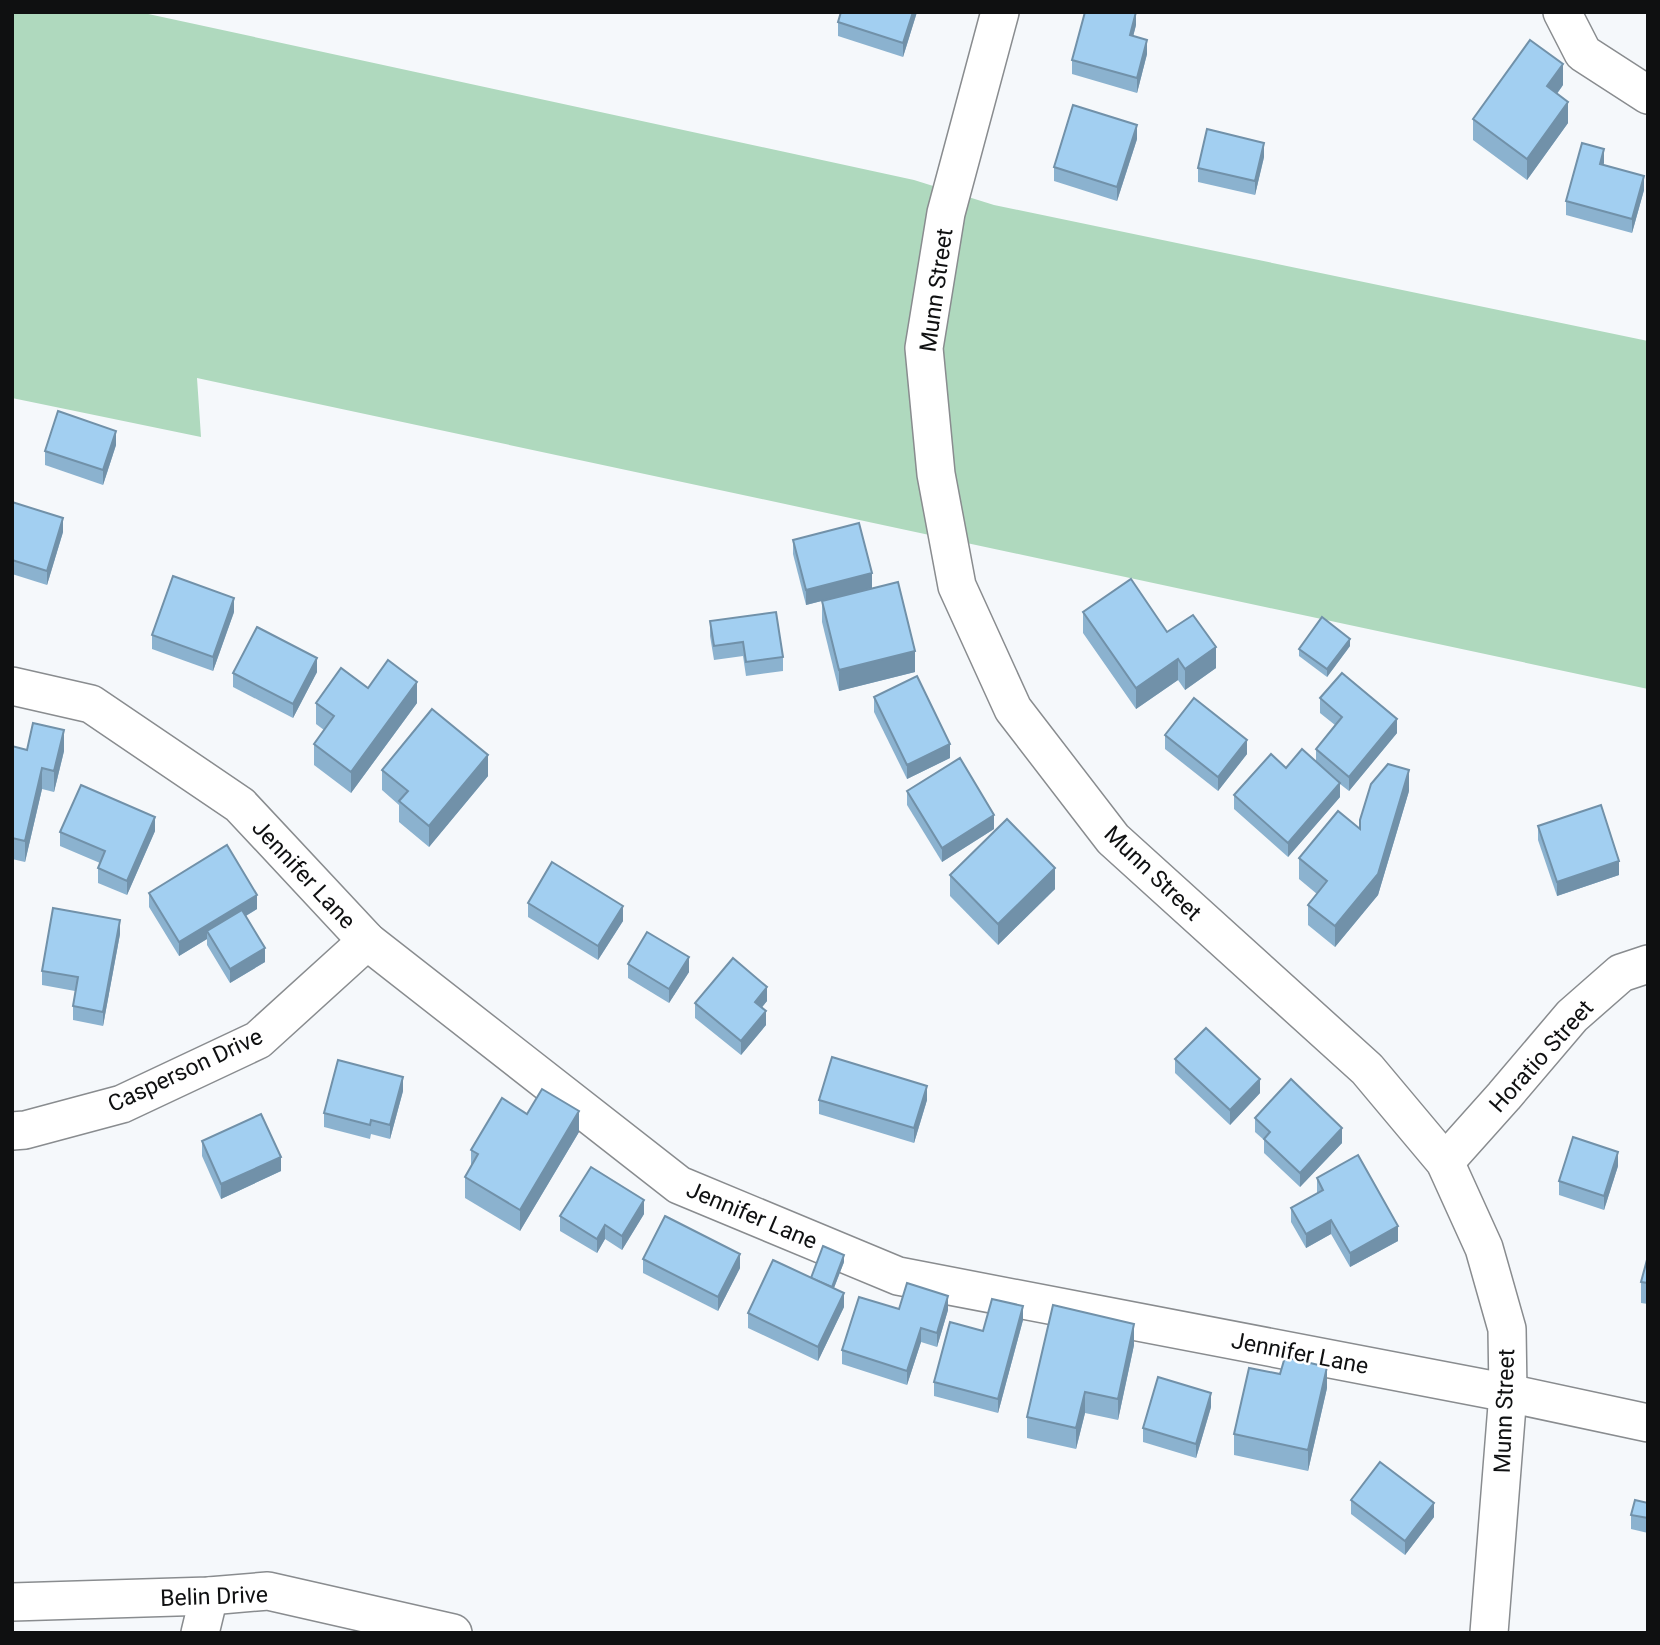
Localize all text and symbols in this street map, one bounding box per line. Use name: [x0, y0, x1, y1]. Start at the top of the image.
street label: Munn Street: [914, 227, 959, 354]
street label: Jennifer Lane: [246, 814, 361, 934]
street label: Munn Street: [1098, 820, 1207, 926]
street label: Horatio Street: [1484, 995, 1599, 1118]
street label: Casperson Drive: [104, 1023, 267, 1118]
street label: Jennifer Lane: [683, 1176, 821, 1255]
street label: Jennifer Lane: [1229, 1327, 1371, 1380]
street label: Munn Street: [1489, 1348, 1520, 1474]
street label: Belin Drive: [160, 1581, 268, 1612]

